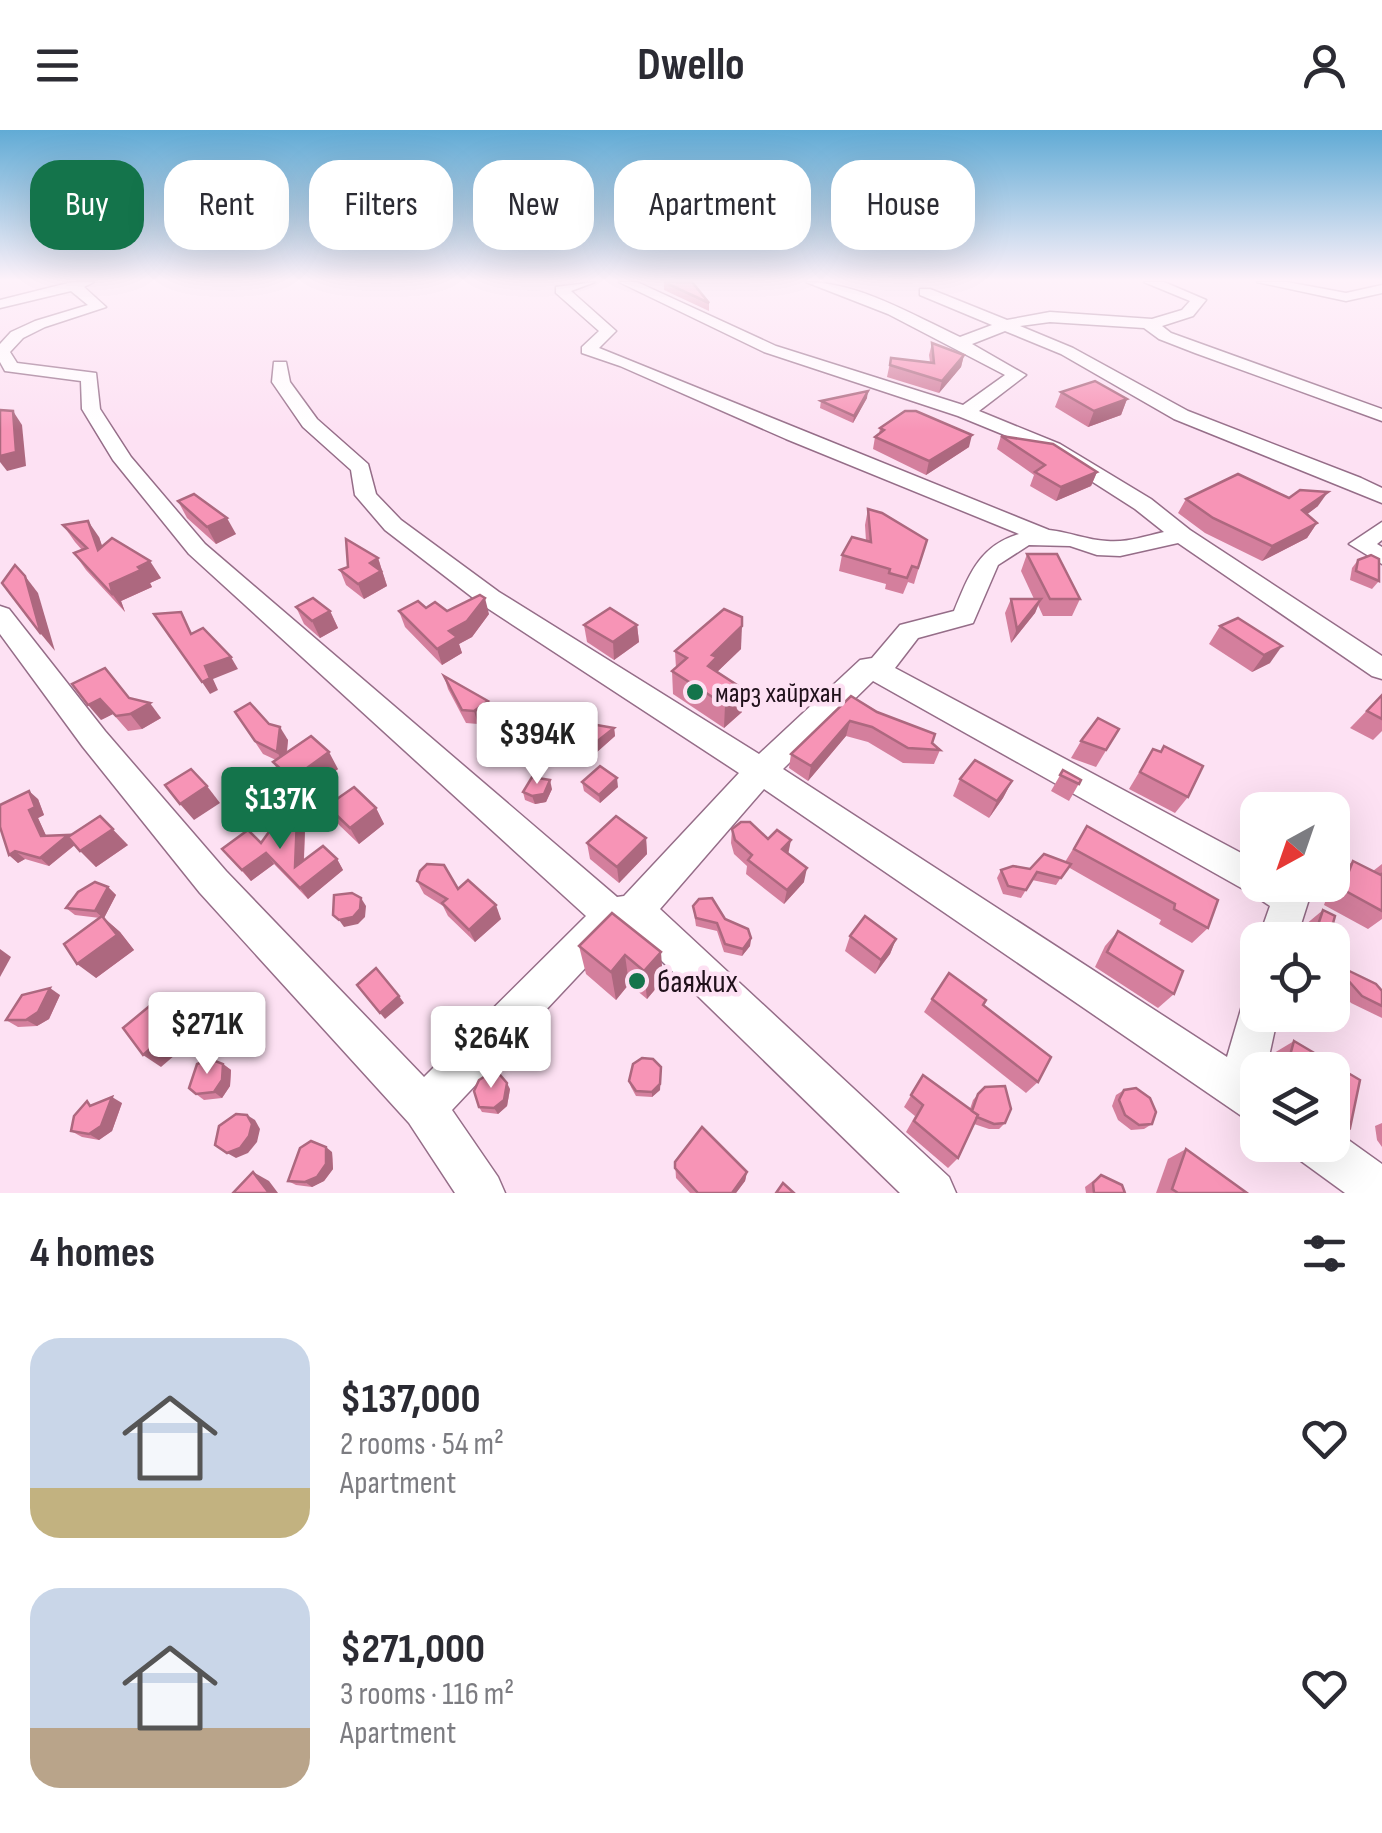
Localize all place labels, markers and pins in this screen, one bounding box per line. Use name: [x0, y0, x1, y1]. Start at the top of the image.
place label: марз хайрхан: [715, 677, 842, 710]
marker: марз хайрхан: [684, 681, 706, 703]
pin: $394K: [467, 702, 607, 787]
pin: $137K: [210, 767, 350, 852]
place label: баяжих: [657, 963, 738, 1002]
marker: баяжих: [626, 970, 648, 992]
pin: $271K: [137, 992, 277, 1077]
pin: $264K: [421, 1006, 561, 1091]

